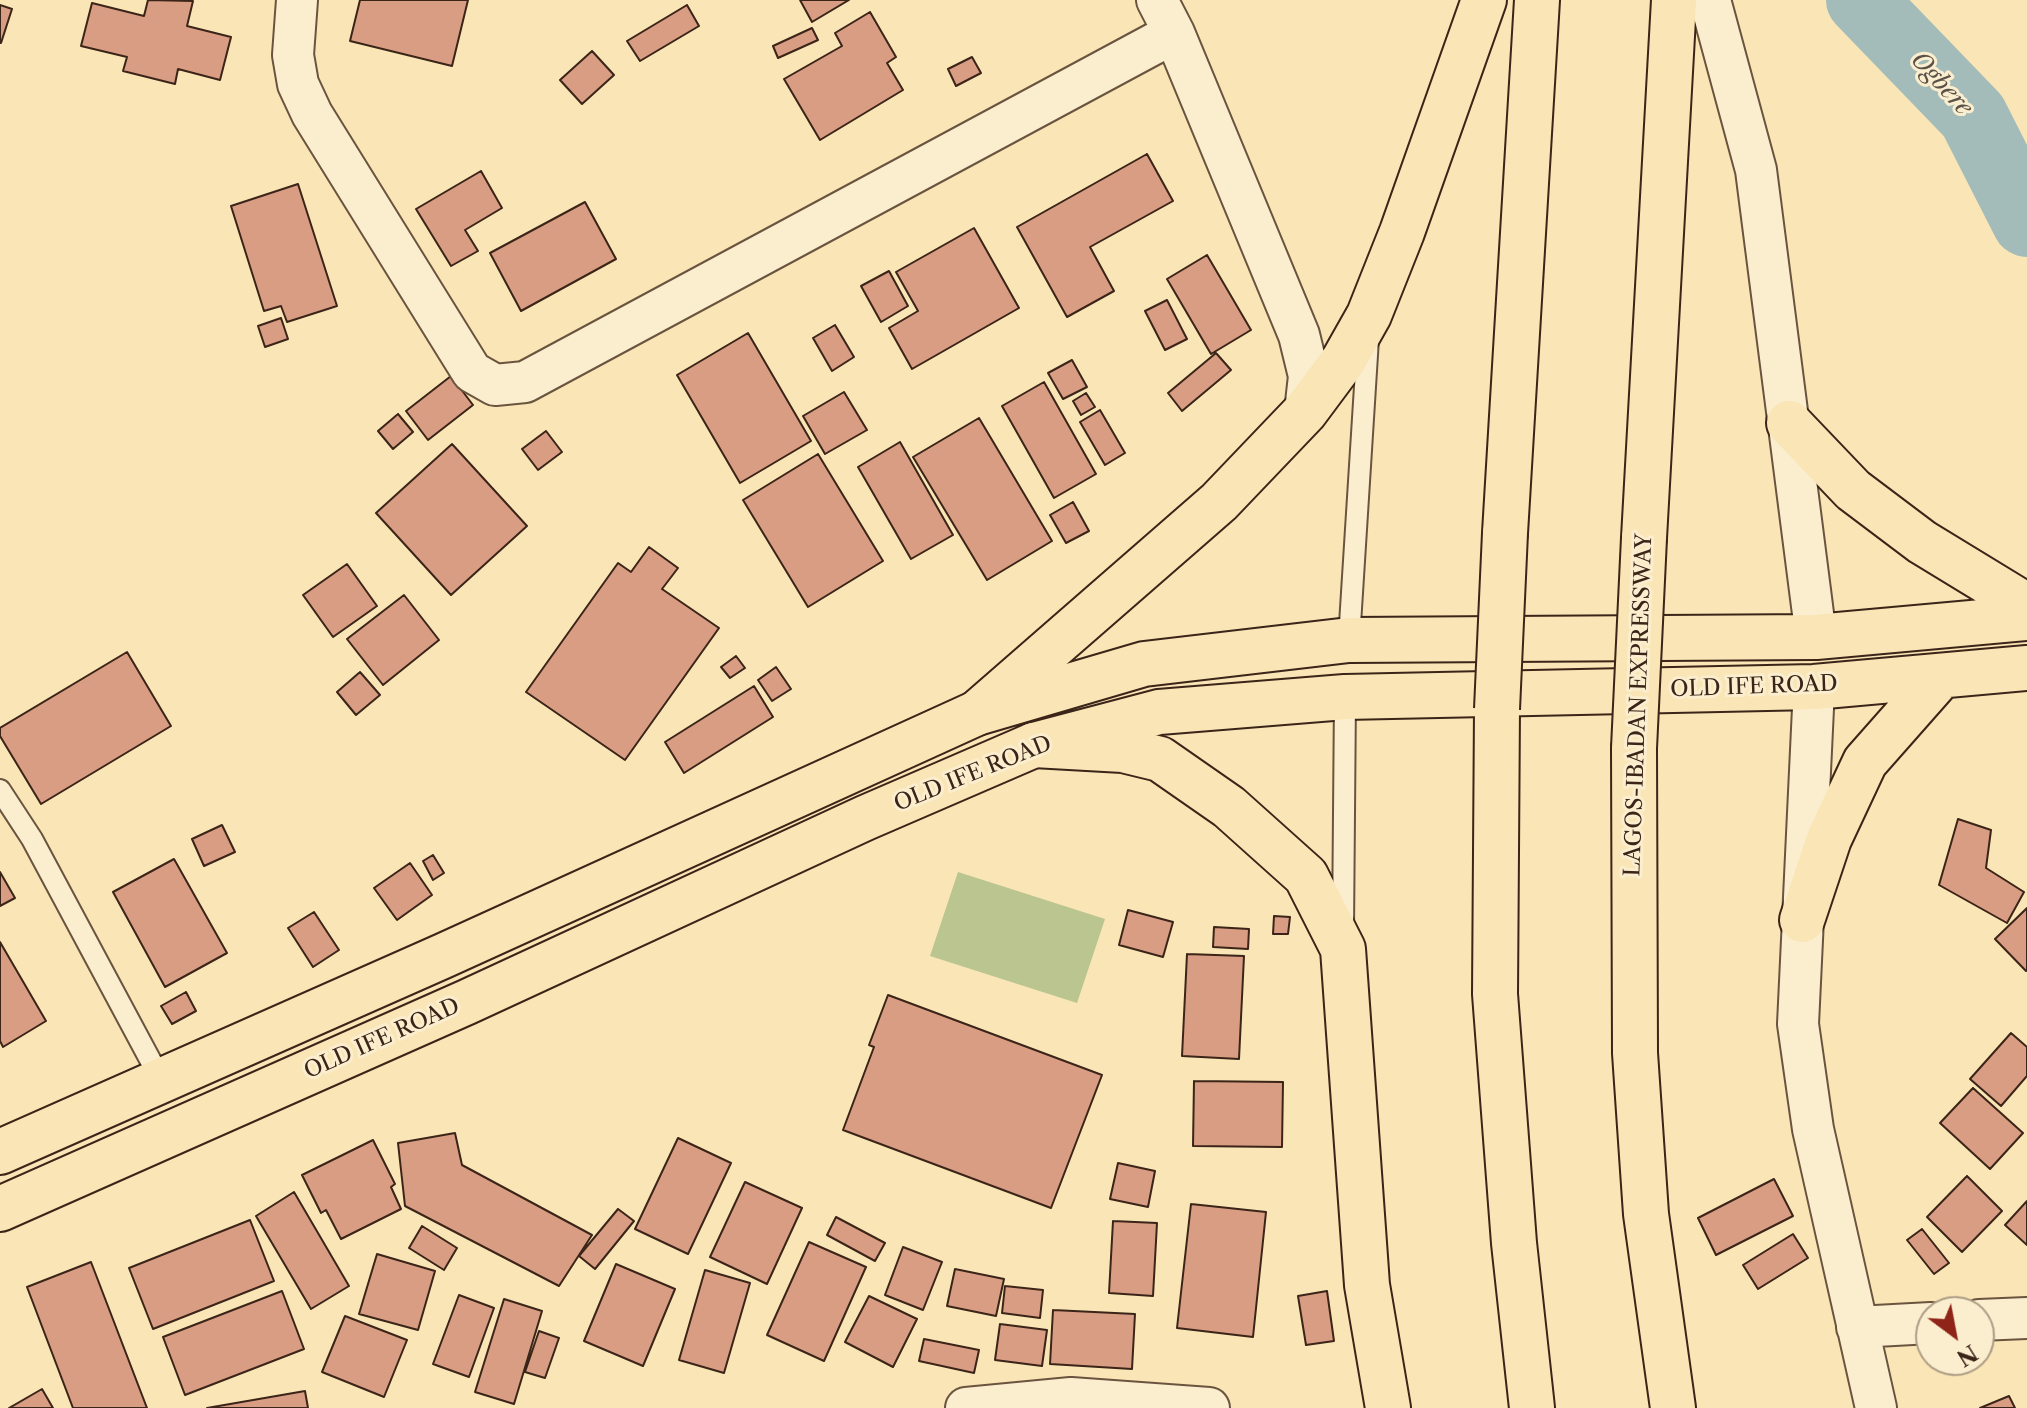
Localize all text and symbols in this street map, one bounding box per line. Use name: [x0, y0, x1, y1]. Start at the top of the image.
water label: Ogbere: [1904, 46, 1978, 122]
street label: LAGOS-IBADAN EXPRESSWAY: [1620, 533, 1658, 877]
street label: OLD IFE ROAD: [1670, 671, 1838, 703]
street label: OLD IFE ROAD: [890, 730, 1056, 818]
street label: OLD IFE ROAD: [300, 993, 464, 1085]
north arrow: [1915, 1296, 1995, 1376]
text: N: [1952, 1339, 1982, 1372]

